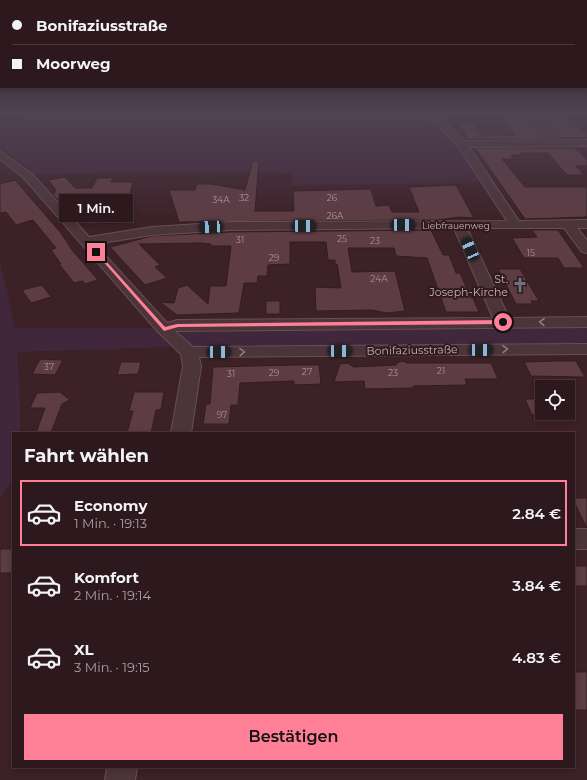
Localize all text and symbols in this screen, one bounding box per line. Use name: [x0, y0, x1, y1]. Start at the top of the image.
text: Bonifaziusstraße: [36, 16, 168, 35]
text: Moorweg: [36, 54, 110, 73]
house number: 32: [239, 192, 249, 203]
house number: 26: [327, 192, 338, 203]
callout: 1 Min.: [59, 194, 133, 222]
house number: 34A: [212, 194, 230, 205]
text: 1 Min.: [78, 200, 114, 216]
house number: 26A: [326, 210, 344, 221]
car: [391, 219, 415, 231]
car: [199, 220, 223, 234]
car: [292, 220, 316, 232]
street label: Liebfrauenweg: [422, 220, 490, 231]
house number: 25: [337, 233, 347, 244]
house number: 31: [236, 234, 244, 245]
house number: 23: [370, 235, 380, 246]
car: [460, 236, 480, 262]
route end: [87, 243, 105, 261]
house number: 15: [527, 247, 535, 258]
house number: 29: [269, 252, 280, 263]
place label: St. Joseph-Kirche: [428, 272, 508, 299]
house number: 24A: [370, 273, 388, 284]
church icon: St. Joseph-Kirche: [511, 276, 529, 294]
route start: [494, 313, 512, 331]
one-way arrow: [539, 318, 545, 326]
street label: Bonifaziusstraße: [366, 342, 458, 358]
car: [469, 344, 493, 356]
car: [328, 345, 352, 357]
one-way arrow: [502, 345, 508, 353]
car: [207, 346, 231, 358]
one-way arrow: [239, 348, 245, 356]
house number: 37: [44, 361, 54, 372]
house number: 21: [437, 365, 445, 376]
house number: 27: [302, 366, 312, 377]
house number: 29: [269, 367, 280, 378]
house number: 23: [388, 367, 398, 378]
house number: 31: [227, 368, 235, 379]
map controls: [535, 380, 575, 420]
button: locate: [535, 380, 575, 420]
house number: 97: [217, 409, 227, 420]
text: Fahrt wählen: [24, 445, 149, 467]
icon: car: [26, 495, 62, 531]
text: Economy: [74, 496, 147, 515]
text: 2.84 €: [512, 504, 561, 523]
text: 1 Min. · 19:13: [74, 515, 147, 531]
icon: car: [26, 567, 62, 603]
text: Komfort: [74, 568, 139, 587]
text: 3.84 €: [512, 576, 561, 595]
text: 2 Min. · 19:14: [74, 587, 151, 603]
icon: car: [26, 639, 62, 675]
text: XL: [74, 640, 93, 659]
text: 4.83 €: [512, 648, 561, 667]
text: 3 Min. · 19:15: [74, 659, 150, 675]
button: Bestätigen: [24, 714, 563, 760]

